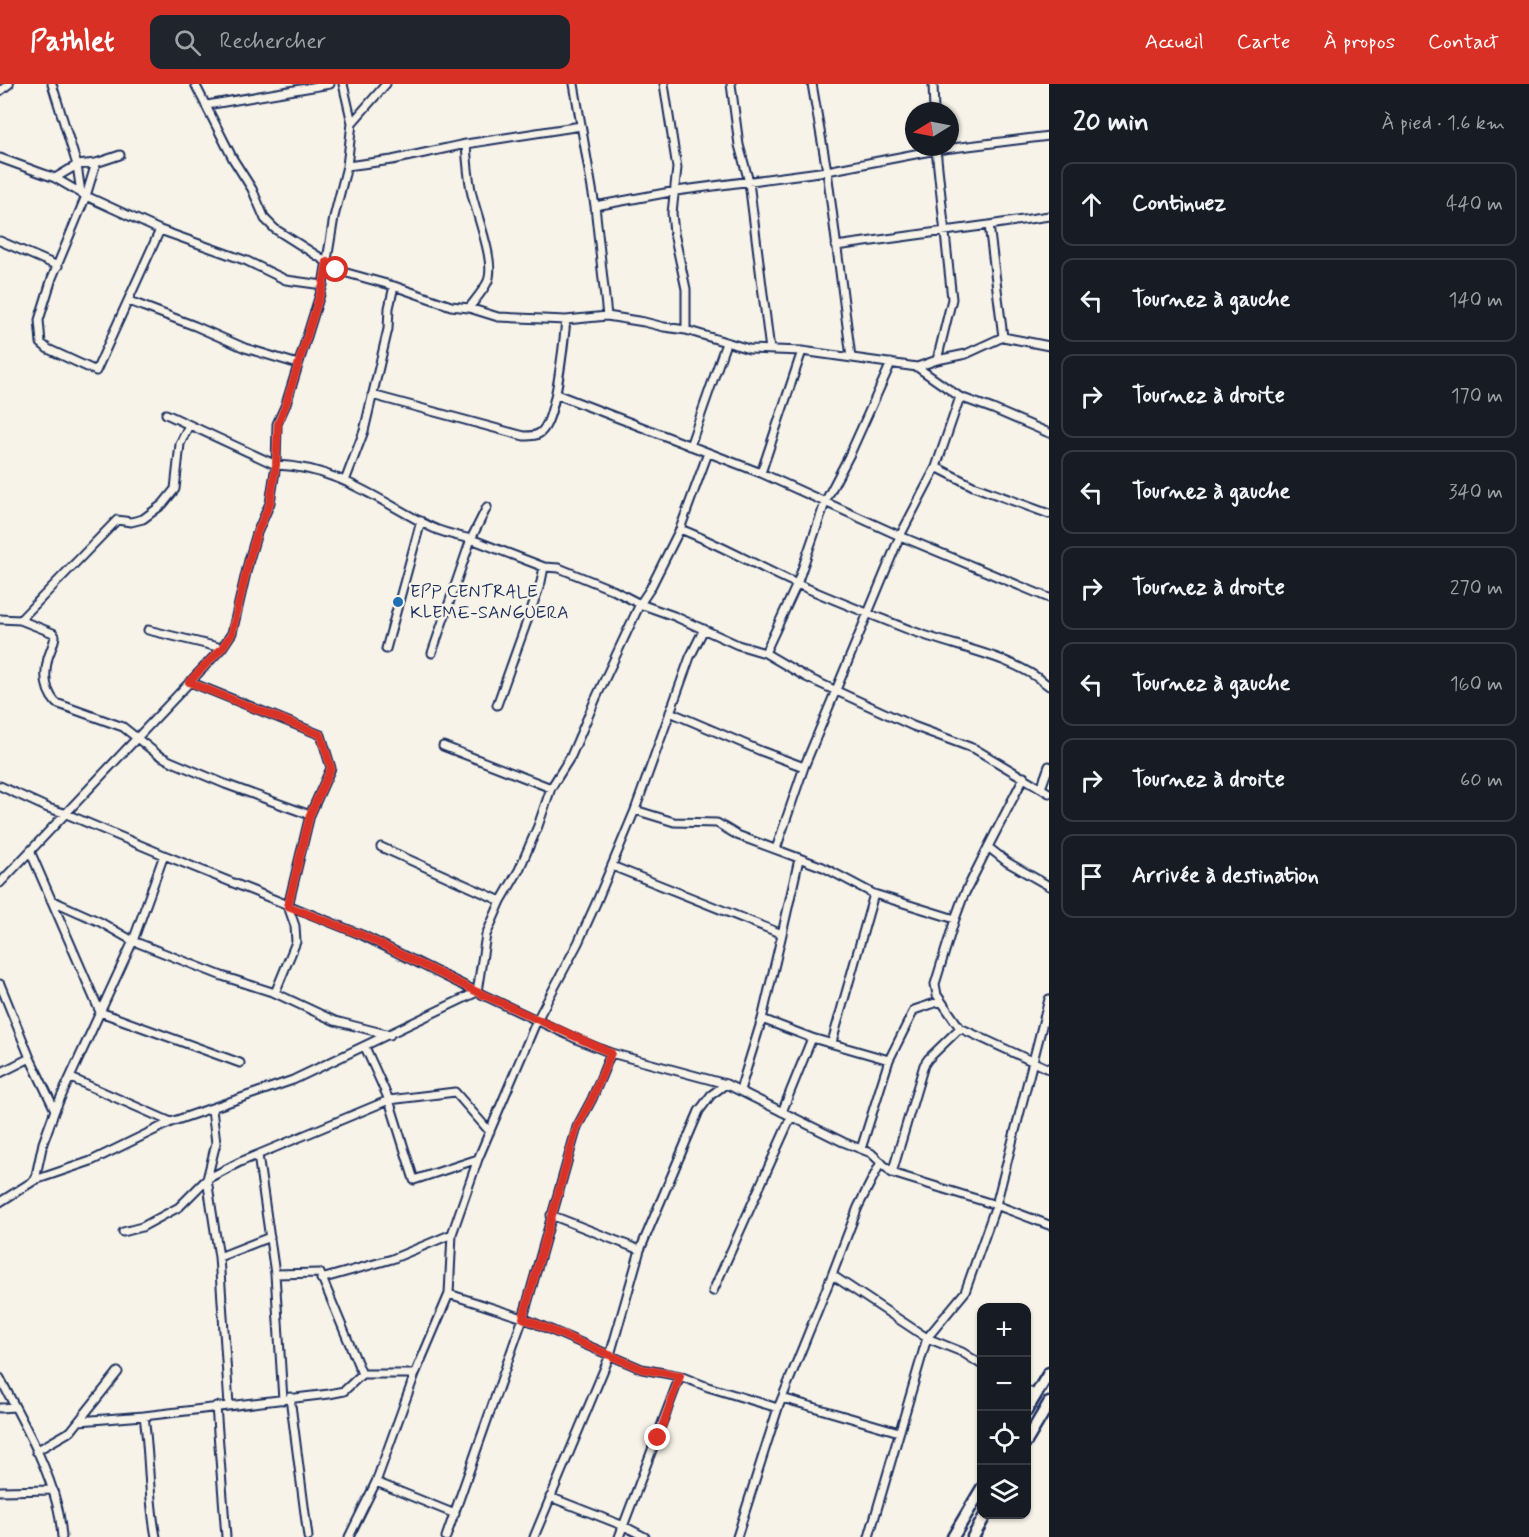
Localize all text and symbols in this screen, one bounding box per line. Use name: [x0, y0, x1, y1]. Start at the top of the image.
search box: [150, 15, 570, 69]
text: Pathlet: [30, 24, 114, 61]
icon: search: [171, 26, 204, 59]
text: Rechercher: [219, 28, 326, 56]
text: Accueil: [1145, 28, 1204, 56]
text: Carte: [1237, 28, 1291, 56]
text: À propos: [1324, 28, 1395, 56]
text: Contact: [1428, 28, 1499, 56]
north arrow: [905, 102, 959, 156]
text: 20 min: [1073, 106, 1149, 140]
text: À pied · 1.6 km: [1382, 110, 1505, 137]
icon: ahead: [1075, 188, 1108, 221]
text: Continuez: [1132, 190, 1226, 218]
text: 440 m: [1446, 191, 1503, 218]
route start: [322, 256, 348, 282]
icon: left: [1075, 284, 1108, 317]
text: Tournez à gauche: [1132, 286, 1290, 314]
text: 140 m: [1449, 287, 1503, 314]
icon: right: [1075, 380, 1108, 413]
text: Tournez à droite: [1132, 382, 1285, 410]
text: 170 m: [1451, 383, 1503, 410]
icon: left: [1075, 476, 1108, 509]
text: Tournez à gauche: [1132, 478, 1290, 506]
text: 340 m: [1448, 479, 1503, 506]
icon: right: [1075, 572, 1108, 605]
text: Tournez à droite: [1132, 574, 1285, 602]
text: 270 m: [1450, 575, 1503, 602]
place label: EPP CENTRALE KLEME-SANGUERA: [410, 580, 569, 625]
marker: EPP CENTRALE KLEME-SANGUERA: [391, 595, 405, 609]
icon: left: [1075, 668, 1108, 701]
text: Tournez à gauche: [1132, 670, 1290, 698]
text: 160 m: [1450, 671, 1503, 698]
icon: right: [1075, 764, 1108, 797]
text: Tournez à droite: [1132, 766, 1285, 794]
text: 60 m: [1460, 767, 1503, 794]
icon: arrive: [1075, 860, 1108, 893]
text: Arrivée à destination: [1132, 862, 1319, 890]
map controls: [977, 1303, 1031, 1519]
button: +: [977, 1303, 1031, 1357]
button: −: [977, 1357, 1031, 1411]
button: locate: [977, 1411, 1031, 1465]
route end: [644, 1424, 670, 1450]
button: layers: [977, 1465, 1031, 1519]

